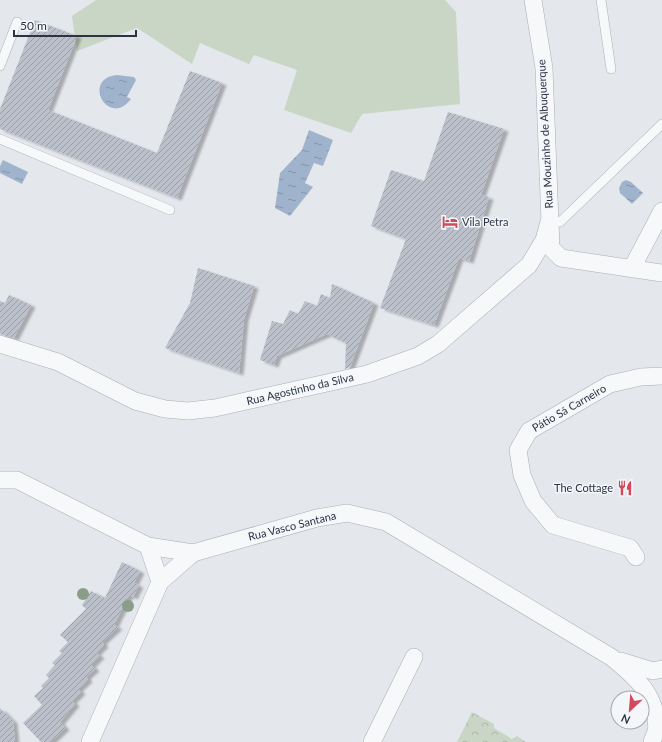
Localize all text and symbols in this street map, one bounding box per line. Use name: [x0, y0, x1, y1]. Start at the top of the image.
scale bar: [14, 12, 136, 38]
text: 50 m: [20, 18, 47, 33]
street label: Rua Mouzinho de Albuquerque: [534, 59, 555, 209]
hotel icon: Vila Petra: [441, 213, 459, 231]
place label: Vila Petra: [462, 215, 508, 228]
street label: Rua Agostinho da Silva: [245, 370, 355, 407]
street label: Pátio Sá Carneiro: [529, 381, 608, 434]
restaurant icon: The Cottage: [616, 479, 634, 497]
place label: The Cottage: [554, 481, 613, 494]
street label: Rua Vasco Santana: [247, 508, 337, 543]
north arrow: [610, 690, 650, 730]
text: N: [619, 712, 632, 727]

